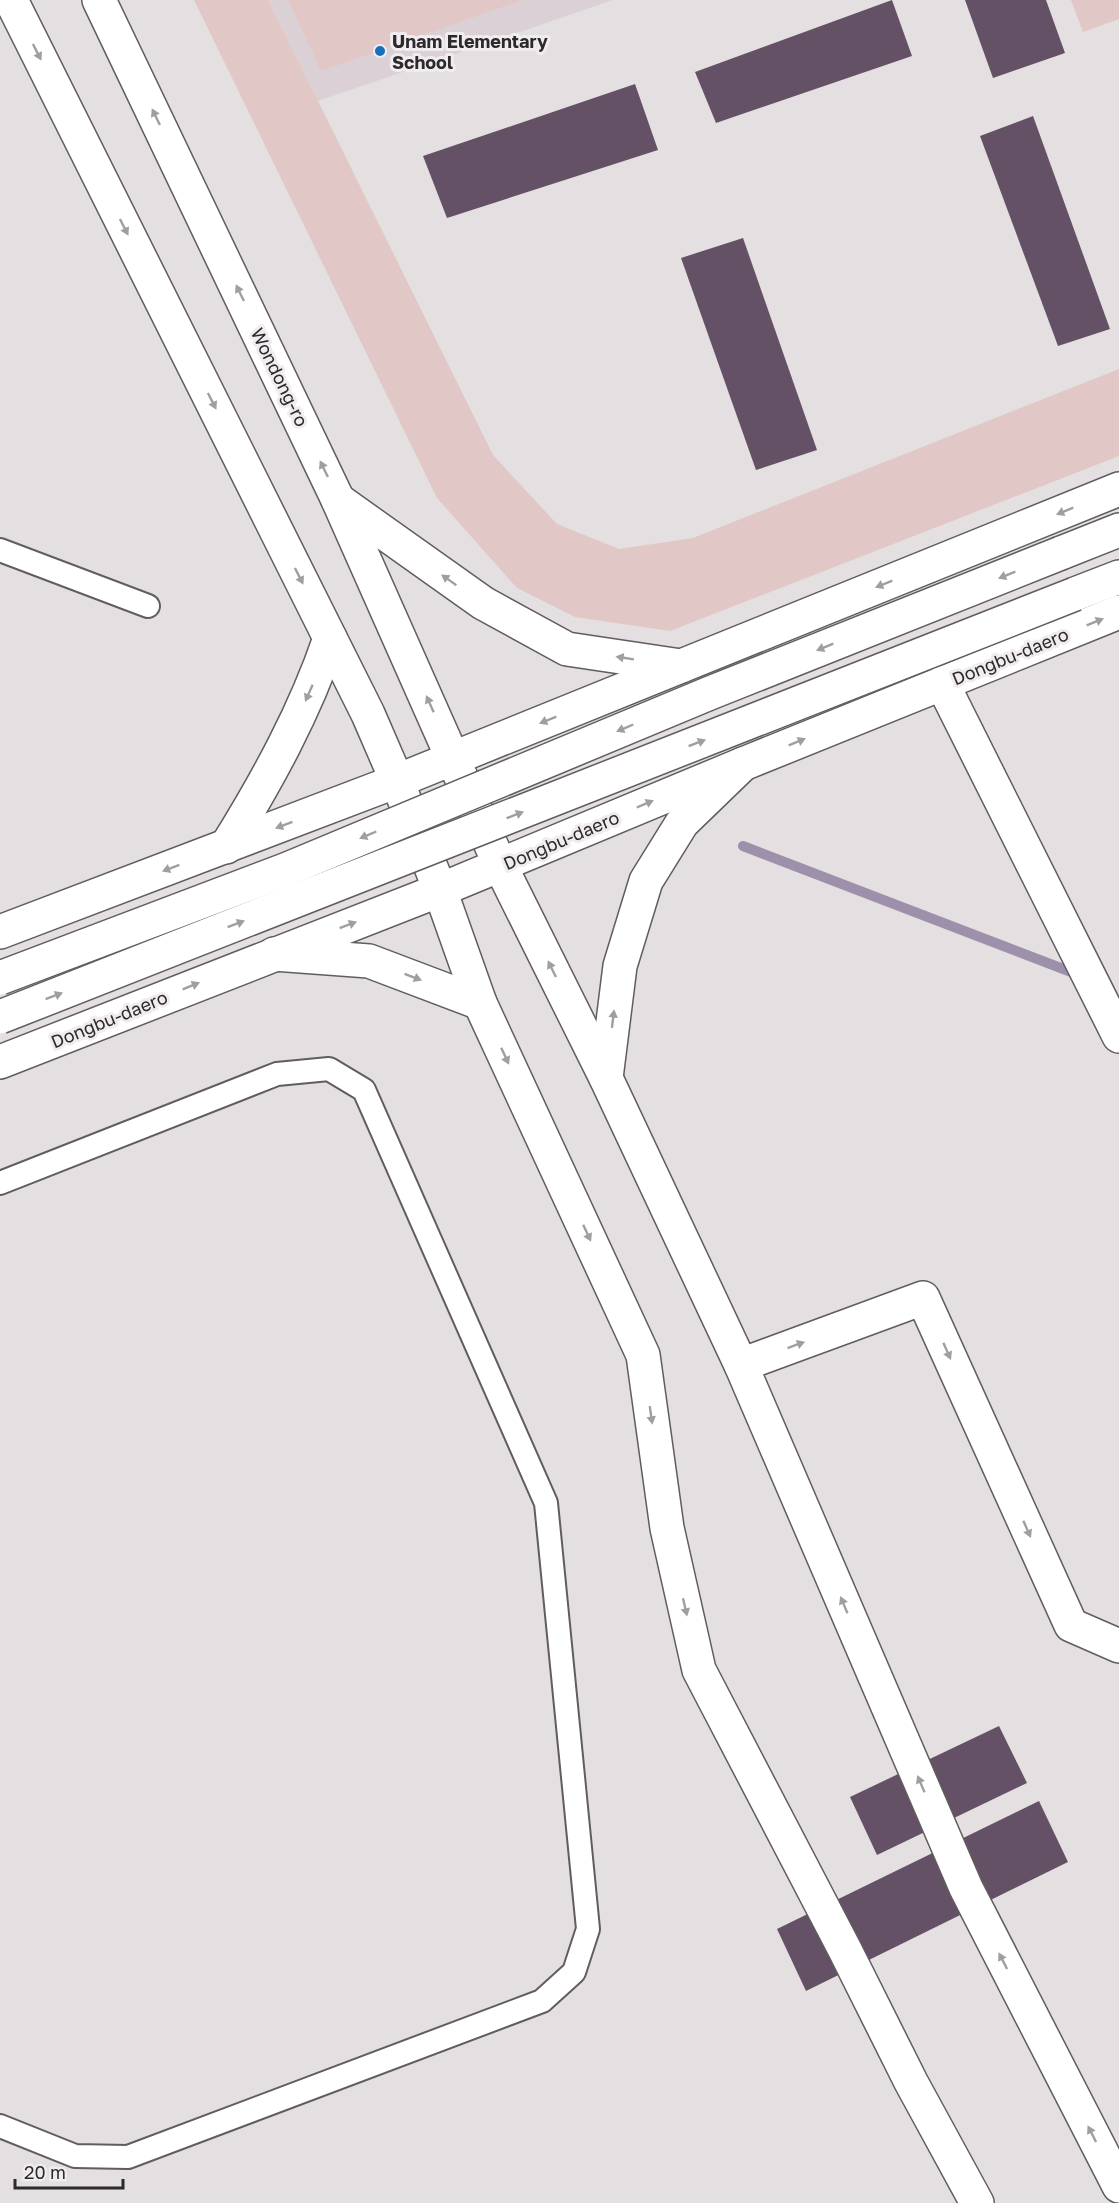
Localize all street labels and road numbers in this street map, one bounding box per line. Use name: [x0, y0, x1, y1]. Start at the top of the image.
street label: Wondong-ro: [247, 324, 313, 430]
street label: Dongbu-daero: [949, 623, 1071, 689]
street label: Dongbu-daero: [500, 806, 622, 874]
street label: Dongbu-daero: [48, 986, 170, 1052]

